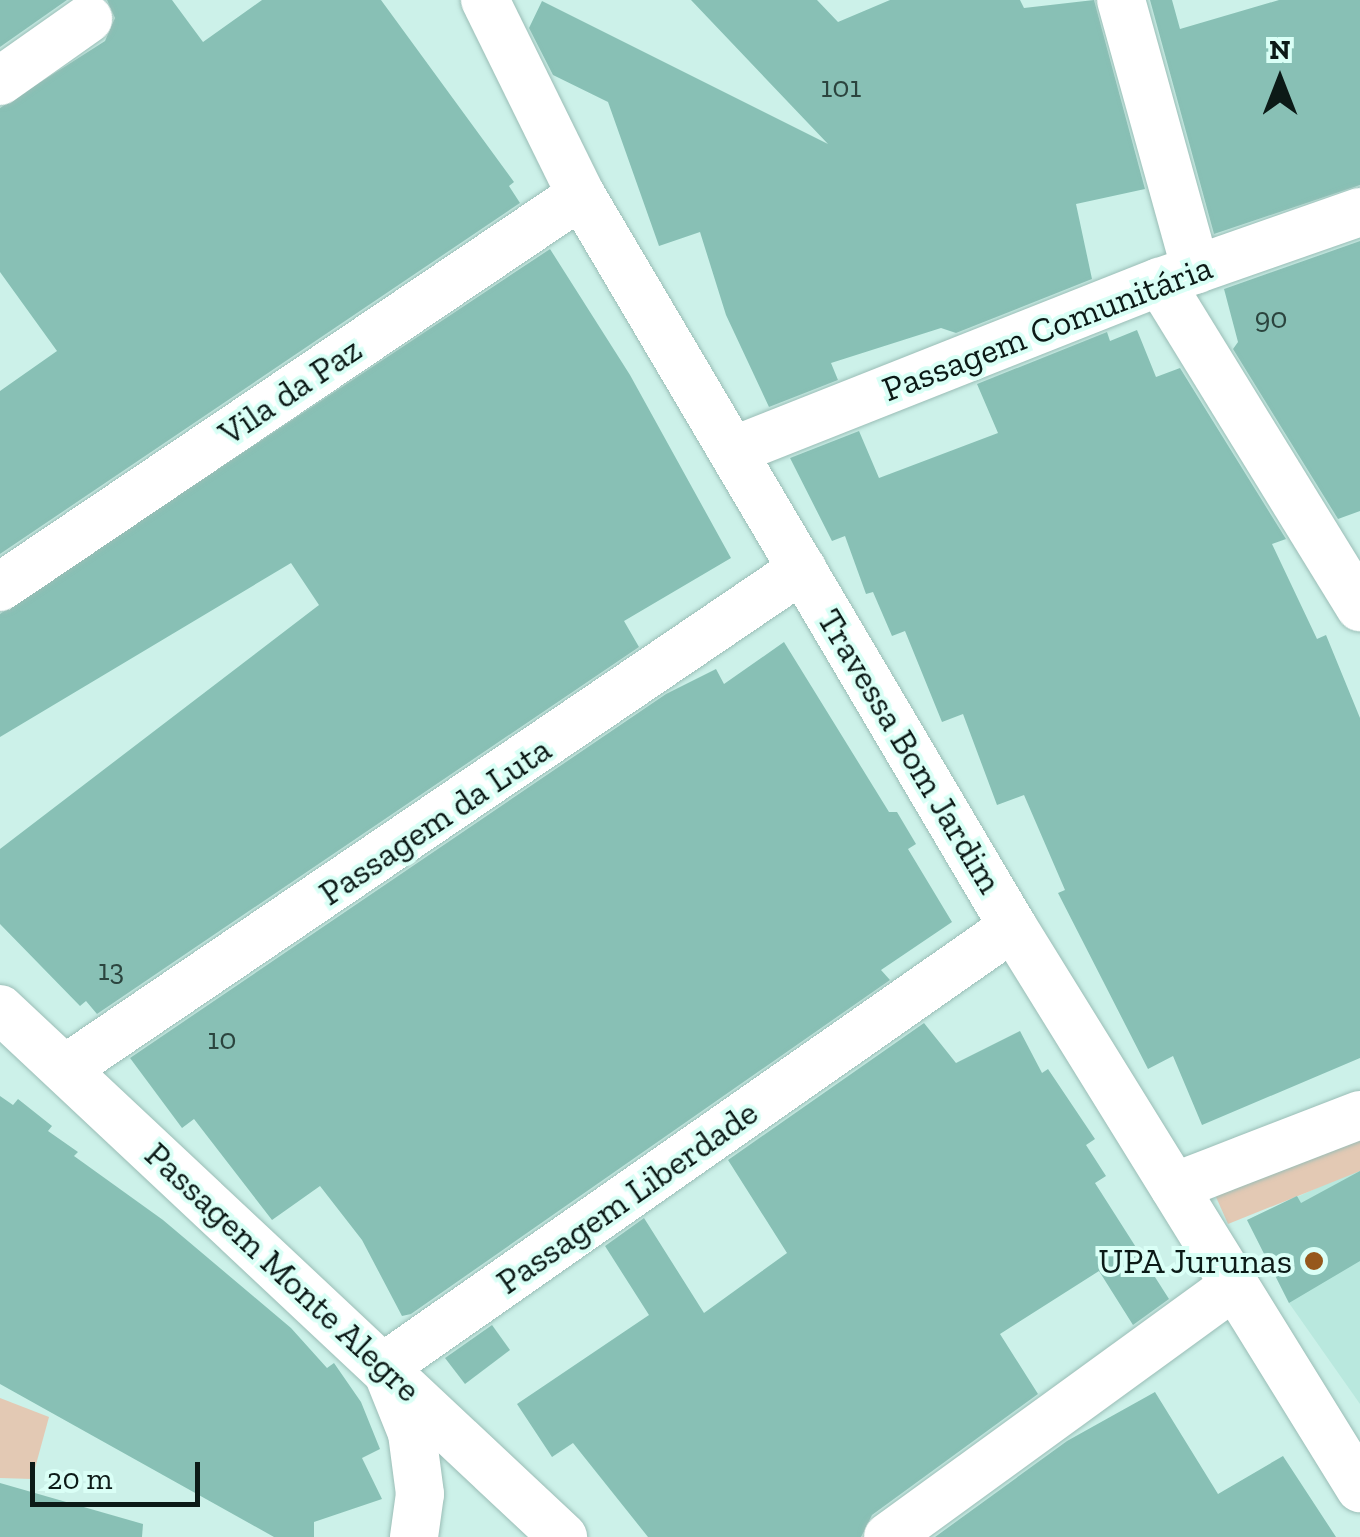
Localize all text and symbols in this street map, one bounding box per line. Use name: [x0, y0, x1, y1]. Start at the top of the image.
north arrow: [1230, 30, 1330, 130]
text: N: [1269, 33, 1291, 66]
house number: 101: [821, 69, 861, 105]
street label: Passagem Comunitária: [876, 246, 1218, 410]
house number: 90: [1254, 300, 1288, 336]
street label: Vila da Paz: [211, 328, 369, 454]
street label: Travessa Bom Jardim: [808, 601, 1012, 901]
street label: Passagem da Luta: [311, 728, 559, 914]
house number: 13: [98, 952, 124, 988]
house number: 10: [208, 1021, 236, 1057]
street label: Passagem Liberdade: [489, 1091, 765, 1303]
street label: Passagem Monte Alegre: [136, 1133, 430, 1411]
place label: UPA Jurunas: [1096, 1240, 1292, 1282]
marker: UPA Jurunas: [1301, 1248, 1327, 1274]
scale bar: [35, 1442, 205, 1504]
text: 20 m: [47, 1461, 112, 1497]

